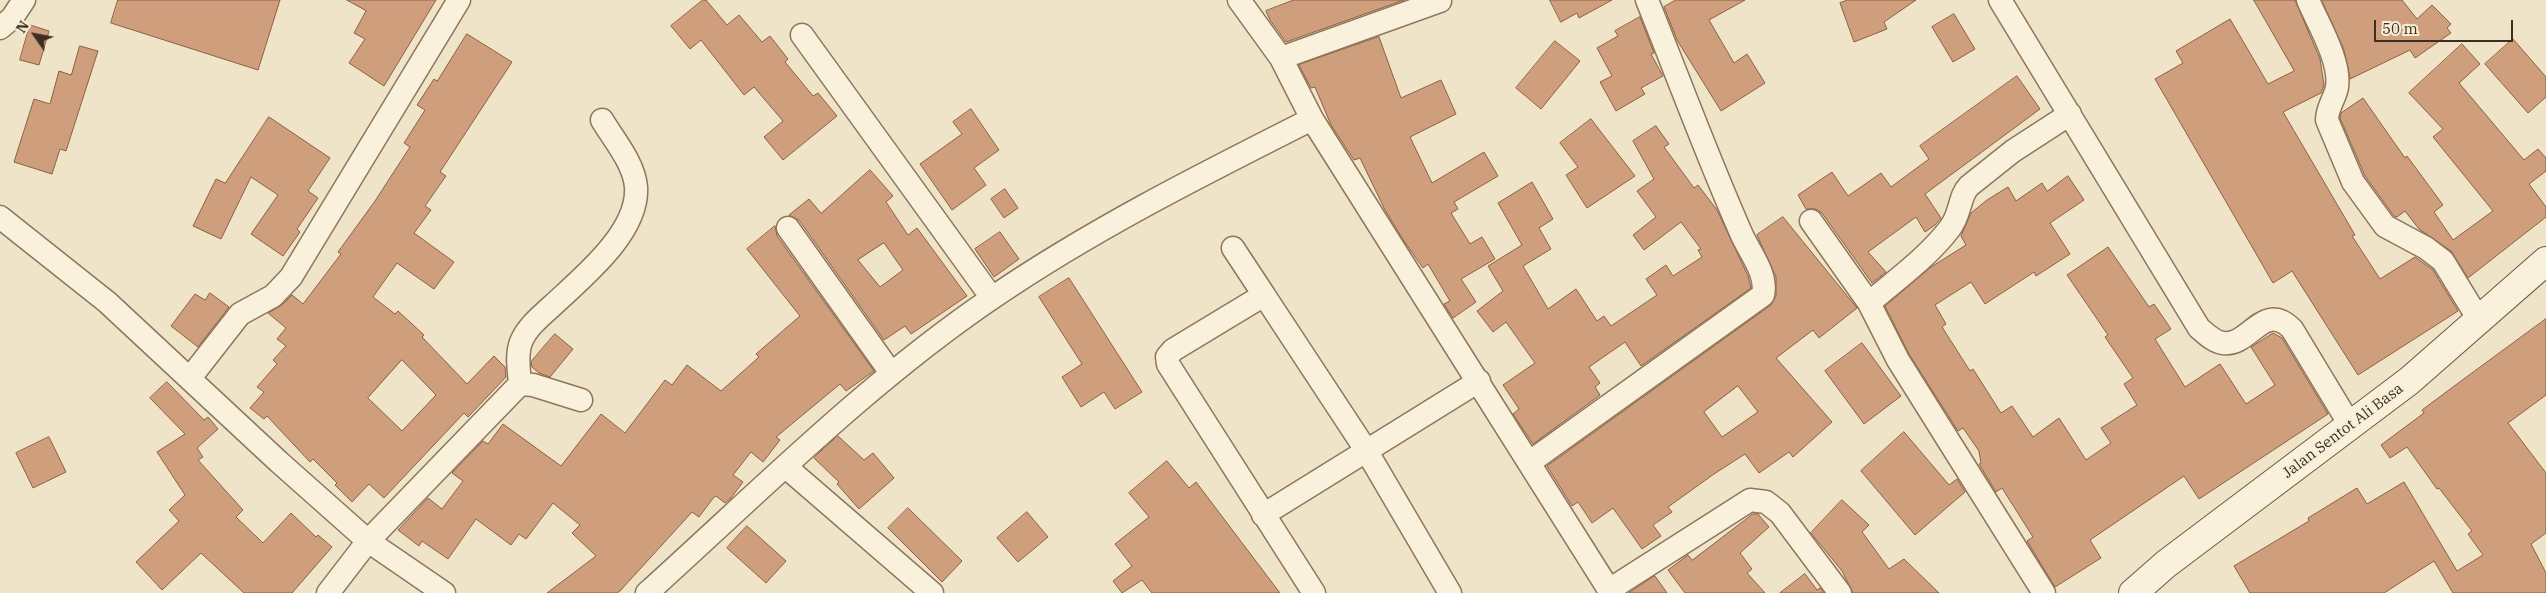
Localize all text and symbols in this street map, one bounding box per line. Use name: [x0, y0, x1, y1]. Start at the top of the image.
north arrow: [10, 10, 60, 60]
scale bar: [2376, 10, 2515, 42]
text: N: [12, 17, 33, 36]
text: 50 m: [2382, 19, 2418, 38]
street label: Jalan Sentot Ali Basa: [2279, 380, 2407, 482]

